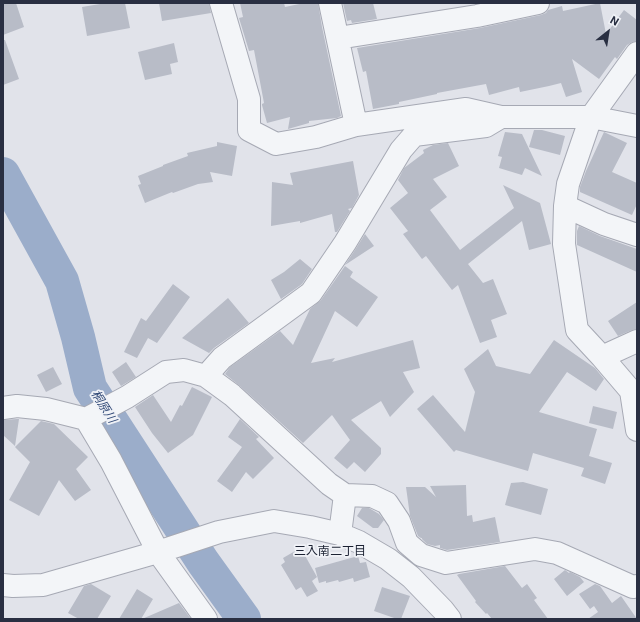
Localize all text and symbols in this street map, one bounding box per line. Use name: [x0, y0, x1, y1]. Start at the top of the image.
north arrow: [588, 12, 628, 52]
text: N: [608, 14, 621, 29]
water label: 桐原川: [87, 388, 119, 426]
district label: 三入南二丁目: [294, 545, 366, 559]

